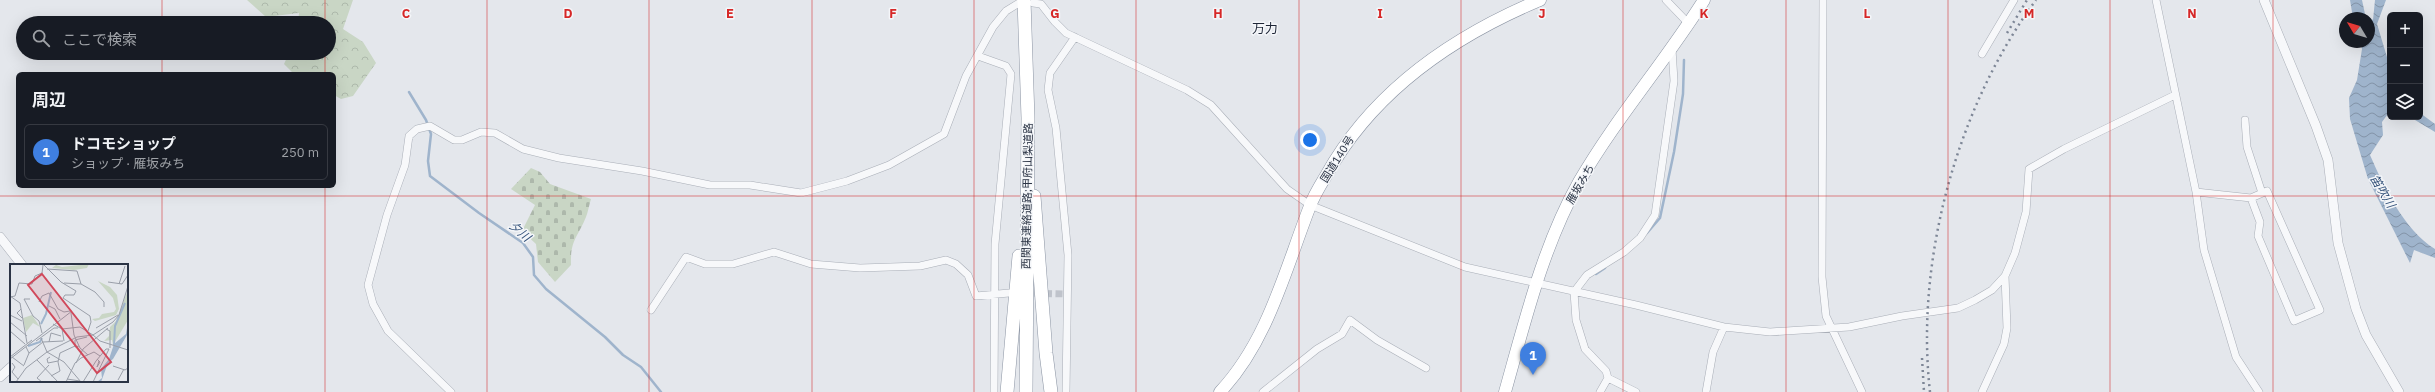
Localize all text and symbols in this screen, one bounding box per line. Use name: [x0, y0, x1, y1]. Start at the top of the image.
text: C: [402, 5, 411, 22]
text: D: [563, 5, 573, 22]
text: E: [726, 5, 734, 22]
text: F: [889, 5, 897, 22]
text: G: [1050, 5, 1060, 22]
text: H: [1213, 5, 1223, 22]
text: I: [1377, 5, 1383, 22]
text: J: [1538, 5, 1546, 22]
text: K: [1699, 5, 1709, 22]
text: L: [1864, 5, 1871, 22]
text: M: [2024, 5, 2034, 22]
text: N: [2187, 5, 2197, 22]
north arrow: [2339, 12, 2375, 48]
map controls: [2387, 12, 2423, 120]
button: +: [2387, 12, 2423, 48]
search box: [16, 16, 336, 60]
district label: 万力: [1252, 20, 1278, 37]
icon: search: [30, 27, 52, 49]
text: ここで検索: [62, 30, 137, 49]
button: −: [2387, 48, 2423, 84]
button: layers: [2387, 84, 2423, 120]
text: 周辺: [32, 89, 66, 111]
street label: 西関東連絡道路;甲府山梨道路: [1019, 123, 1035, 269]
your location: [1300, 130, 1320, 150]
street label: 国道140号: [1317, 133, 1357, 185]
text: ドコモショップ: [71, 134, 176, 153]
text: 1: [42, 144, 50, 161]
text: 250 m: [281, 144, 319, 161]
text: ショップ · 雁坂みち: [71, 155, 185, 172]
street label: 雁坂みち: [1563, 161, 1597, 207]
water label: 笛吹川: [2367, 172, 2400, 212]
water label: 夕川: [506, 218, 536, 246]
inset map: [10, 264, 128, 382]
pin: 1: [1520, 342, 1546, 375]

